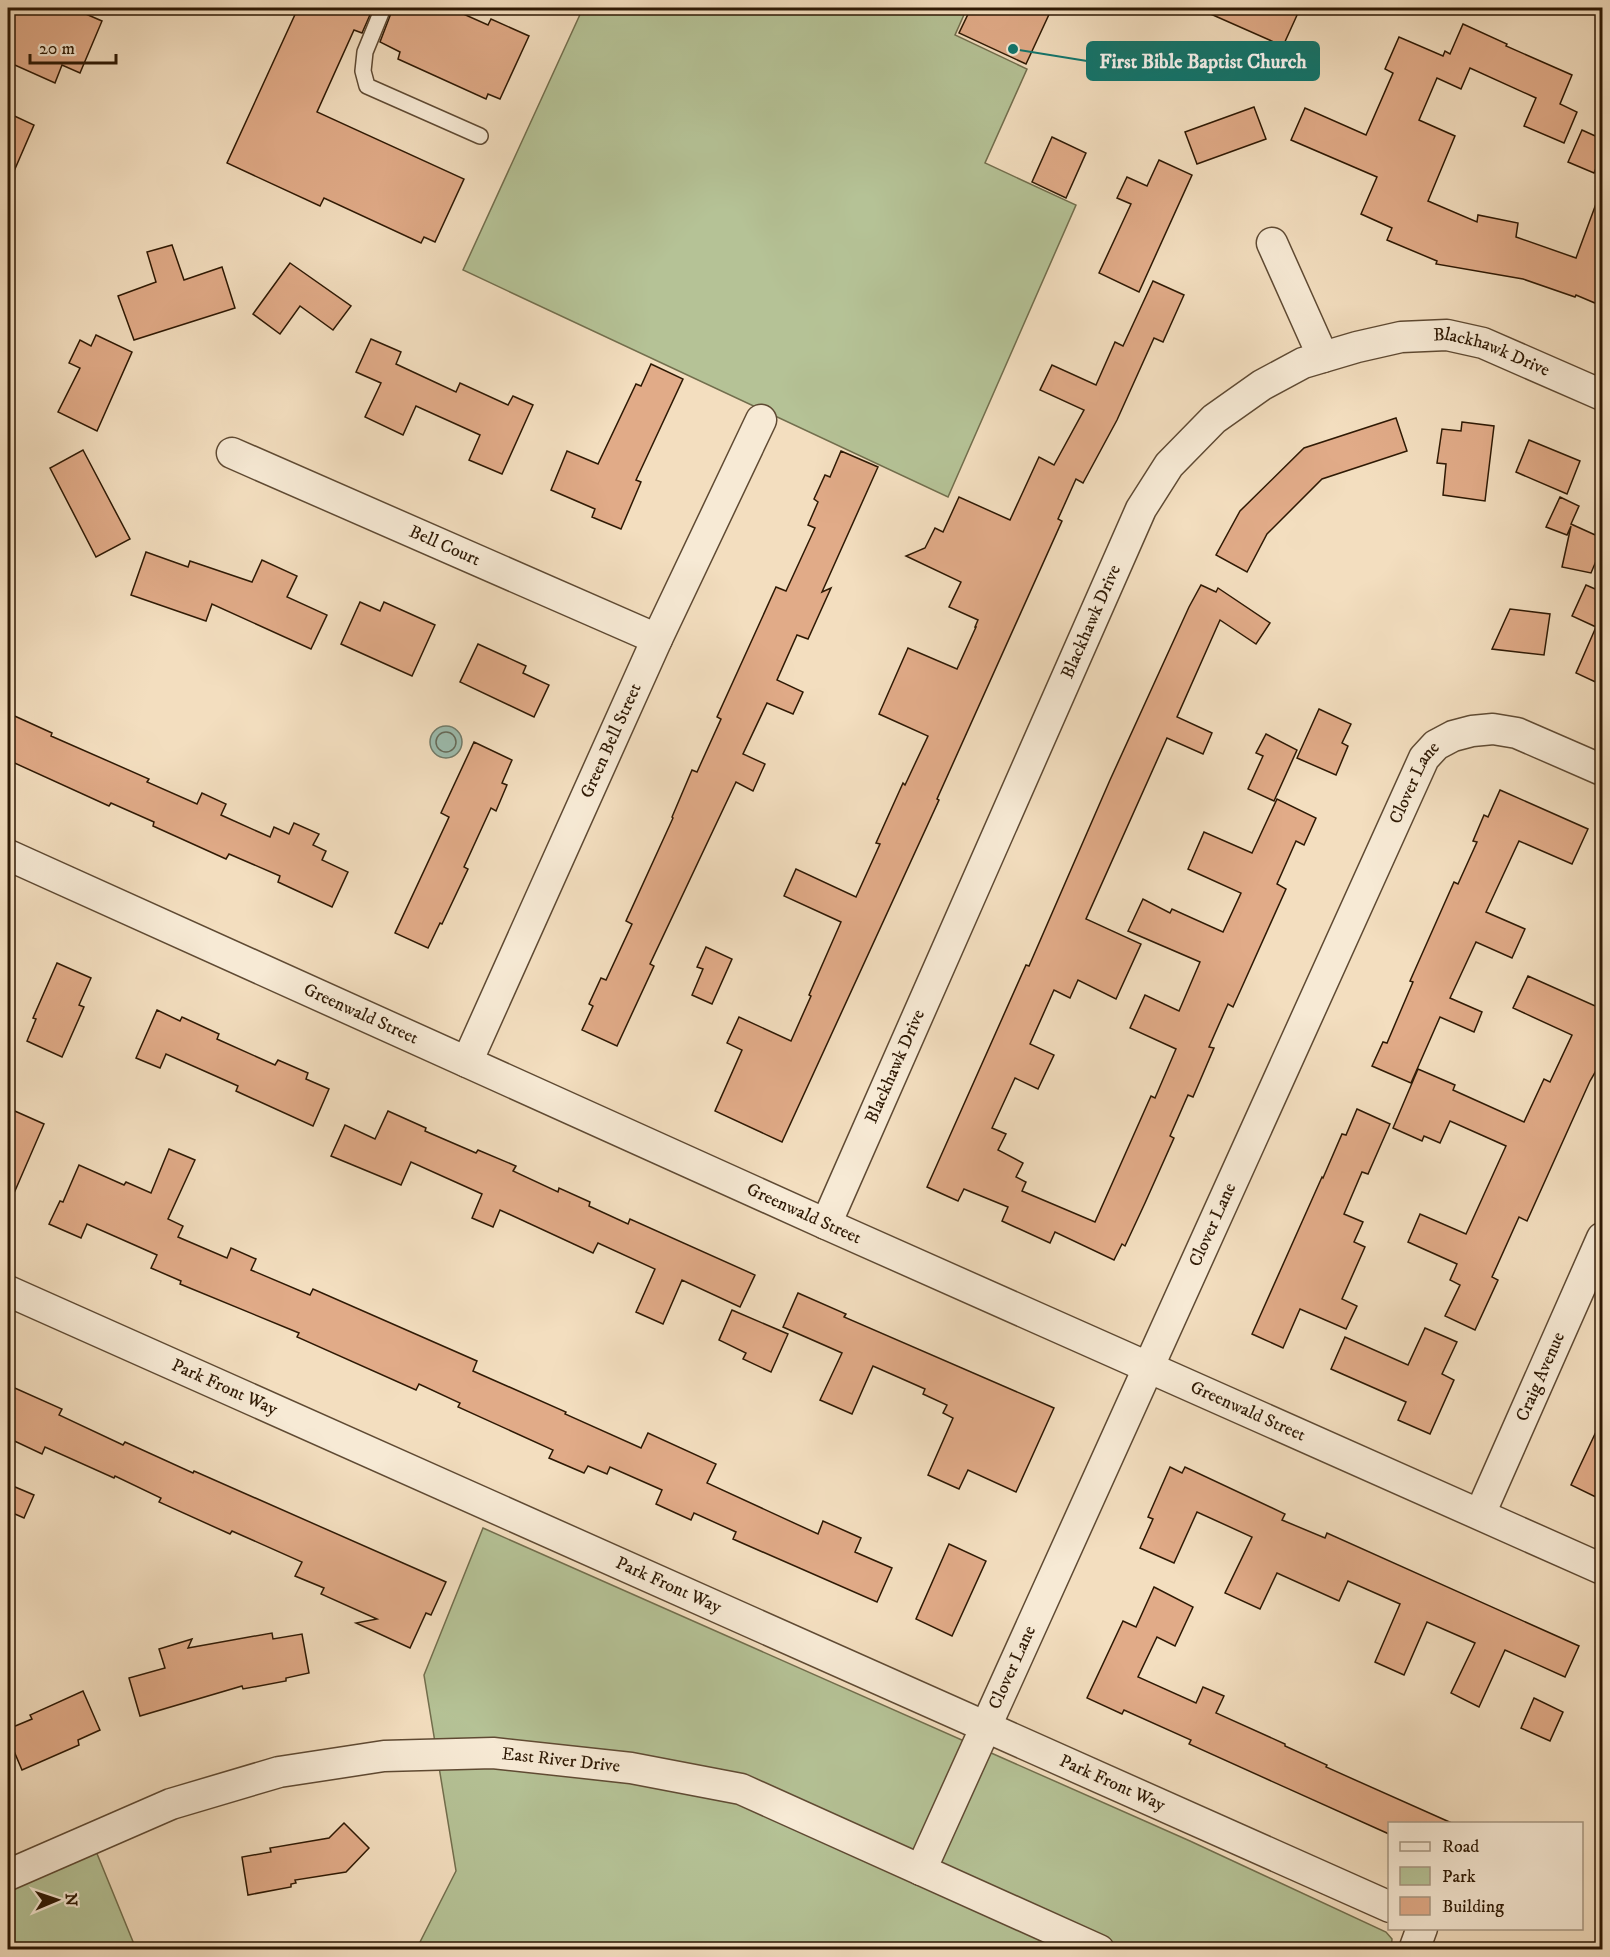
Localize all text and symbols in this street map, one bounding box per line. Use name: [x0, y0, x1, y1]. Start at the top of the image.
scale bar: [30, 27, 116, 65]
text: 20 m: [39, 38, 75, 60]
callout: First Bible Baptist Church: [1087, 42, 1319, 80]
text: First Bible Baptist Church: [1099, 50, 1307, 75]
street label: Blackhawk Drive: [1433, 324, 1553, 382]
street label: Bell Court: [406, 521, 484, 571]
street label: Blackhawk Drive: [1057, 561, 1126, 682]
street label: Green Bell Street: [576, 680, 647, 802]
street label: Clover Lane: [1385, 737, 1444, 827]
street label: Greenwald Street: [300, 979, 422, 1050]
street label: Blackhawk Drive: [861, 1006, 930, 1127]
street label: Greenwald Street: [743, 1179, 865, 1249]
street label: Clover Lane: [1184, 1180, 1241, 1270]
street label: Craig Avenue: [1511, 1329, 1570, 1425]
street label: Park Front Way: [168, 1354, 281, 1421]
street label: Greenwald Street: [1187, 1376, 1309, 1447]
street label: Park Front Way: [612, 1552, 725, 1619]
street label: Clover Lane: [984, 1622, 1041, 1713]
street label: East River Drive: [501, 1743, 621, 1778]
street label: Park Front Way: [1056, 1750, 1169, 1817]
legend: [1388, 1822, 1583, 1930]
text: Road: [1442, 1836, 1479, 1858]
text: Park: [1442, 1866, 1476, 1888]
north arrow: [27, 1870, 87, 1930]
text: N: [61, 1893, 81, 1906]
text: Building: [1442, 1896, 1504, 1918]

